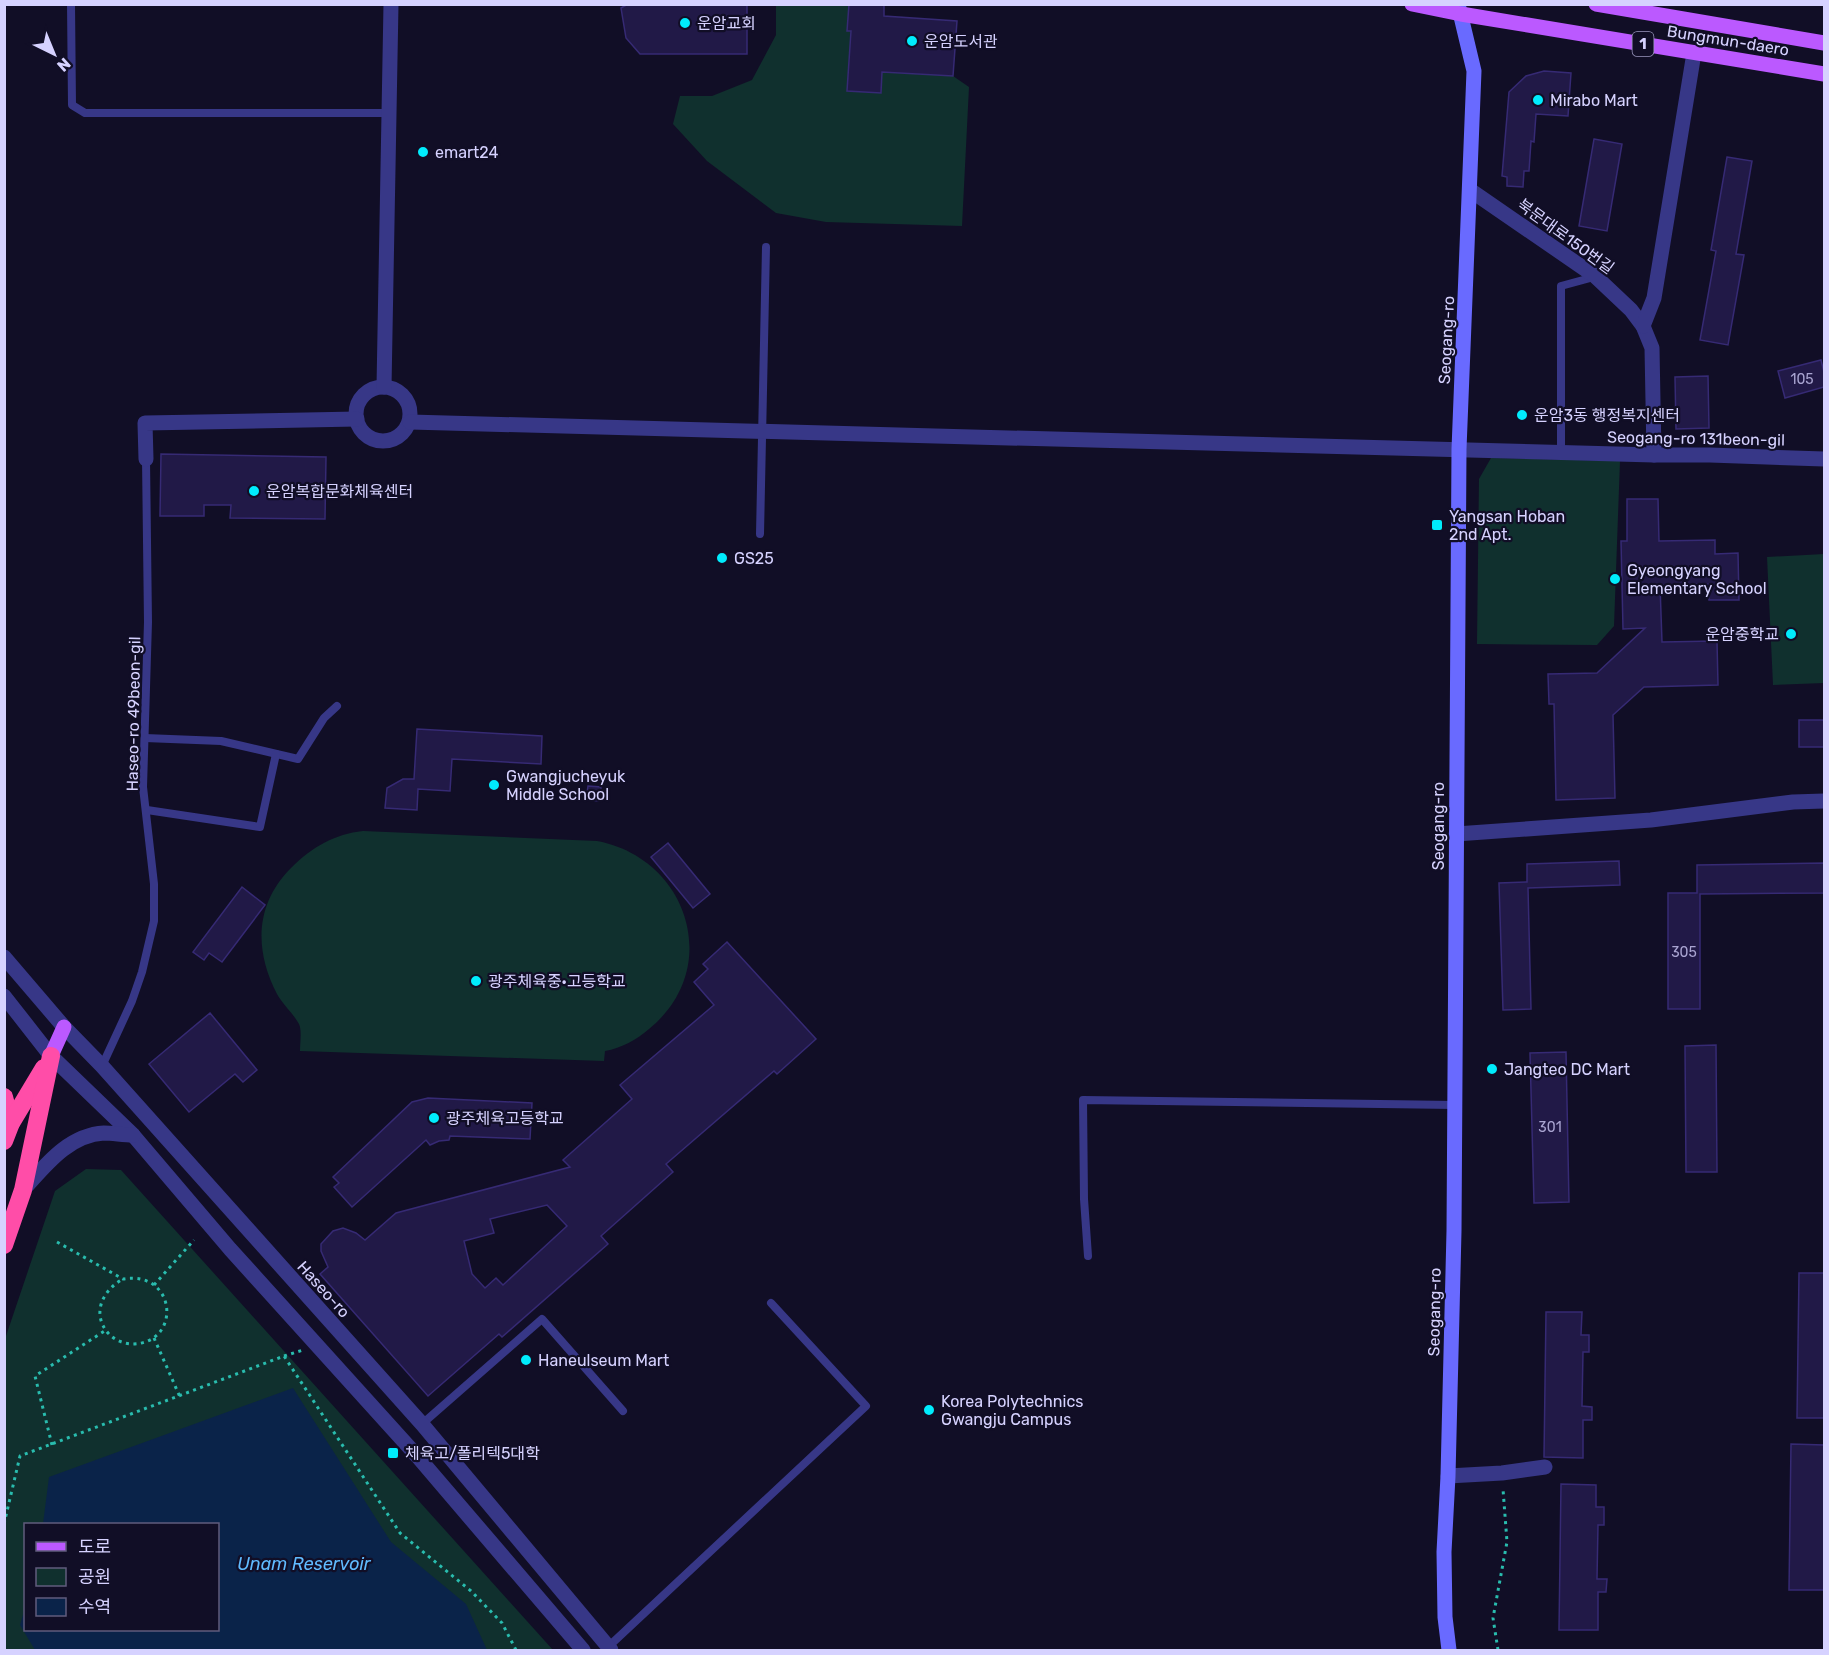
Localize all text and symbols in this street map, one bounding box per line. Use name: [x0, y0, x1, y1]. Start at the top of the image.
place label: 운암교회: [697, 14, 756, 33]
marker: 운암교회: [678, 16, 692, 30]
street label: Bungmun-daero: [1666, 21, 1790, 60]
north arrow: [24, 24, 84, 84]
place label: 운암도서관: [924, 32, 998, 51]
road number: 1: [1632, 32, 1654, 56]
marker: 운암도서관: [905, 34, 919, 48]
text: N: [53, 54, 75, 75]
place label: Mirabo Mart: [1550, 91, 1638, 110]
marker: Mirabo Mart: [1531, 93, 1545, 107]
place label: emart24: [435, 143, 499, 162]
marker: emart24: [416, 145, 430, 159]
street label: 북문대로150번길: [1514, 195, 1618, 278]
street label: Seogang-ro: [1435, 295, 1458, 385]
house number: 105: [1790, 371, 1814, 388]
place label: 운암3동 행정복지센터: [1534, 406, 1680, 425]
marker: 운암3동 행정복지센터: [1515, 408, 1529, 422]
street label: Seogang-ro 131beon-gil: [1607, 427, 1785, 450]
place label: 운암복합문화체육센터: [266, 482, 413, 501]
marker: 운암복합문화체육센터: [247, 484, 261, 498]
place label: Yangsan Hoban 2nd Apt.: [1449, 507, 1565, 544]
marker: Yangsan Hoban 2nd Apt.: [1430, 518, 1444, 532]
place label: GS25: [734, 549, 774, 568]
marker: GS25: [715, 551, 729, 565]
place label: Gyeongyang Elementary School: [1627, 561, 1767, 598]
marker: Gyeongyang Elementary School: [1608, 572, 1622, 586]
place label: 운암중학교: [1705, 625, 1779, 644]
marker: 운암중학교: [1784, 627, 1798, 641]
street label: Haseo-ro 49beon-gil: [123, 636, 144, 792]
place label: Gwangjucheyuk Middle School: [506, 767, 626, 804]
marker: Gwangjucheyuk Middle School: [487, 778, 501, 792]
street label: Seogang-ro: [1429, 782, 1448, 870]
house number: 305: [1671, 944, 1697, 961]
place label: 광주체육중·고등학교: [488, 972, 626, 991]
marker: 광주체육중·고등학교: [469, 974, 483, 988]
place label: Jangteo DC Mart: [1504, 1060, 1630, 1079]
marker: Jangteo DC Mart: [1485, 1062, 1499, 1076]
place label: 광주체육고등학교: [446, 1109, 564, 1128]
marker: 광주체육고등학교: [427, 1111, 441, 1125]
house number: 301: [1538, 1119, 1562, 1136]
street label: Haseo-ro: [293, 1257, 354, 1321]
street label: Seogang-ro: [1424, 1268, 1445, 1356]
place label: Haneulseum Mart: [538, 1351, 669, 1370]
marker: Haneulseum Mart: [519, 1353, 533, 1367]
place label: Korea Polytechnics Gwangju Campus: [941, 1392, 1083, 1429]
marker: Korea Polytechnics Gwangju Campus: [922, 1403, 936, 1417]
place label: 체육고/폴리텍5대학: [405, 1444, 540, 1463]
marker: 체육고/폴리텍5대학: [386, 1446, 400, 1460]
legend: [24, 1523, 219, 1631]
text: 도로: [78, 1536, 111, 1558]
water label: Unam Reservoir: [237, 1553, 372, 1575]
text: 공원: [78, 1566, 111, 1588]
text: 수역: [78, 1596, 111, 1618]

